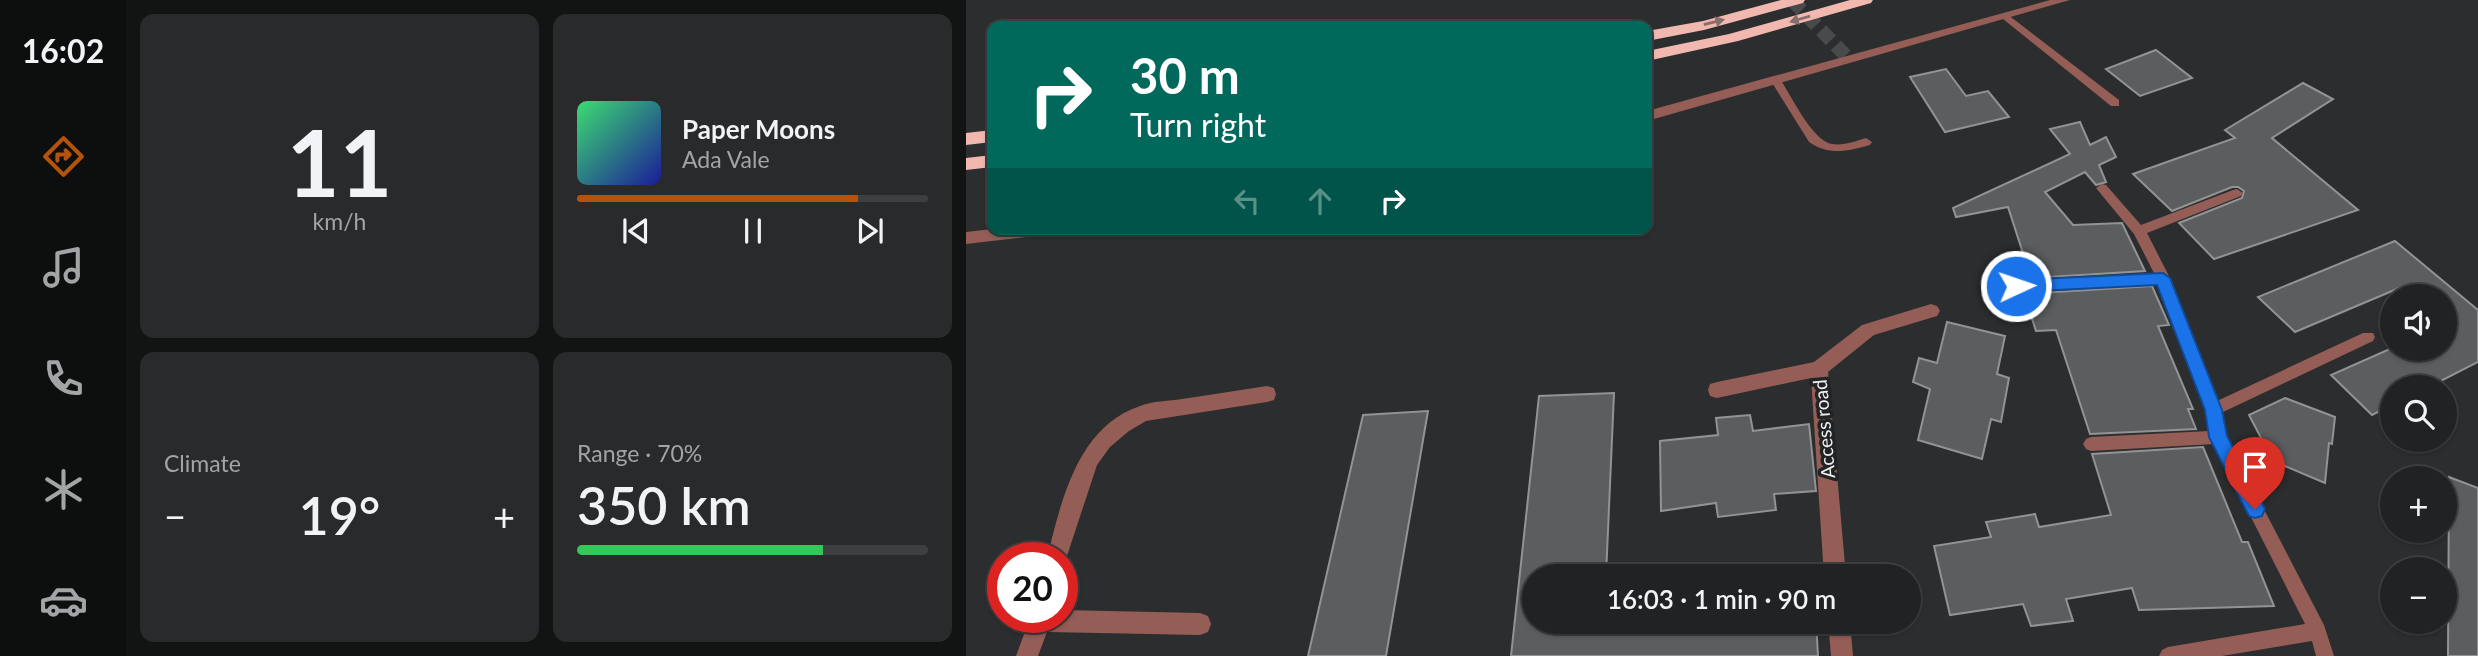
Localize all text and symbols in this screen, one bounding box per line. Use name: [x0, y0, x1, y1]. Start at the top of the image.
one-way arrow: [1790, 14, 1811, 24]
one-way arrow: [1703, 16, 1725, 27]
text: 16:02: [22, 31, 104, 70]
text: 30 m: [1130, 46, 1240, 104]
icon: right: [1015, 49, 1106, 140]
text: Turn right: [1130, 105, 1266, 144]
text: 11: [287, 107, 392, 216]
text: Paper Moons: [682, 113, 835, 145]
icon: directions: [39, 132, 88, 181]
text: Ada Vale: [682, 145, 770, 173]
icon: left: [1228, 182, 1266, 220]
icon: ahead: [1301, 182, 1339, 220]
icon: right: [1374, 182, 1412, 220]
text: km/h: [313, 207, 366, 235]
icon: previous: [617, 212, 655, 250]
icon: pause: [734, 212, 772, 250]
icon: next: [851, 212, 889, 250]
icon: music: [39, 243, 88, 292]
position arrow: [1979, 249, 2053, 323]
map controls: [2380, 284, 2457, 634]
button: sound: [2380, 284, 2457, 361]
icon: phone: [39, 354, 88, 403]
button: search: [2380, 375, 2457, 452]
street label: Access road: [1808, 379, 1839, 479]
pin: [2225, 437, 2285, 509]
text: Range · 70%: [577, 439, 702, 467]
icon: arrive: [2236, 448, 2274, 486]
text: Climate: [164, 449, 241, 477]
icon: climate: [39, 465, 88, 514]
button: +: [2380, 466, 2457, 543]
text: 350 km: [577, 474, 751, 536]
text: 19°: [299, 484, 380, 546]
text: −: [164, 493, 186, 539]
text: +: [493, 493, 515, 539]
speed limit sign: 20: [987, 542, 1078, 633]
button: −: [2380, 557, 2457, 634]
icon: car: [39, 576, 88, 625]
text: 16:03 · 1 min · 90 m: [1607, 583, 1836, 615]

